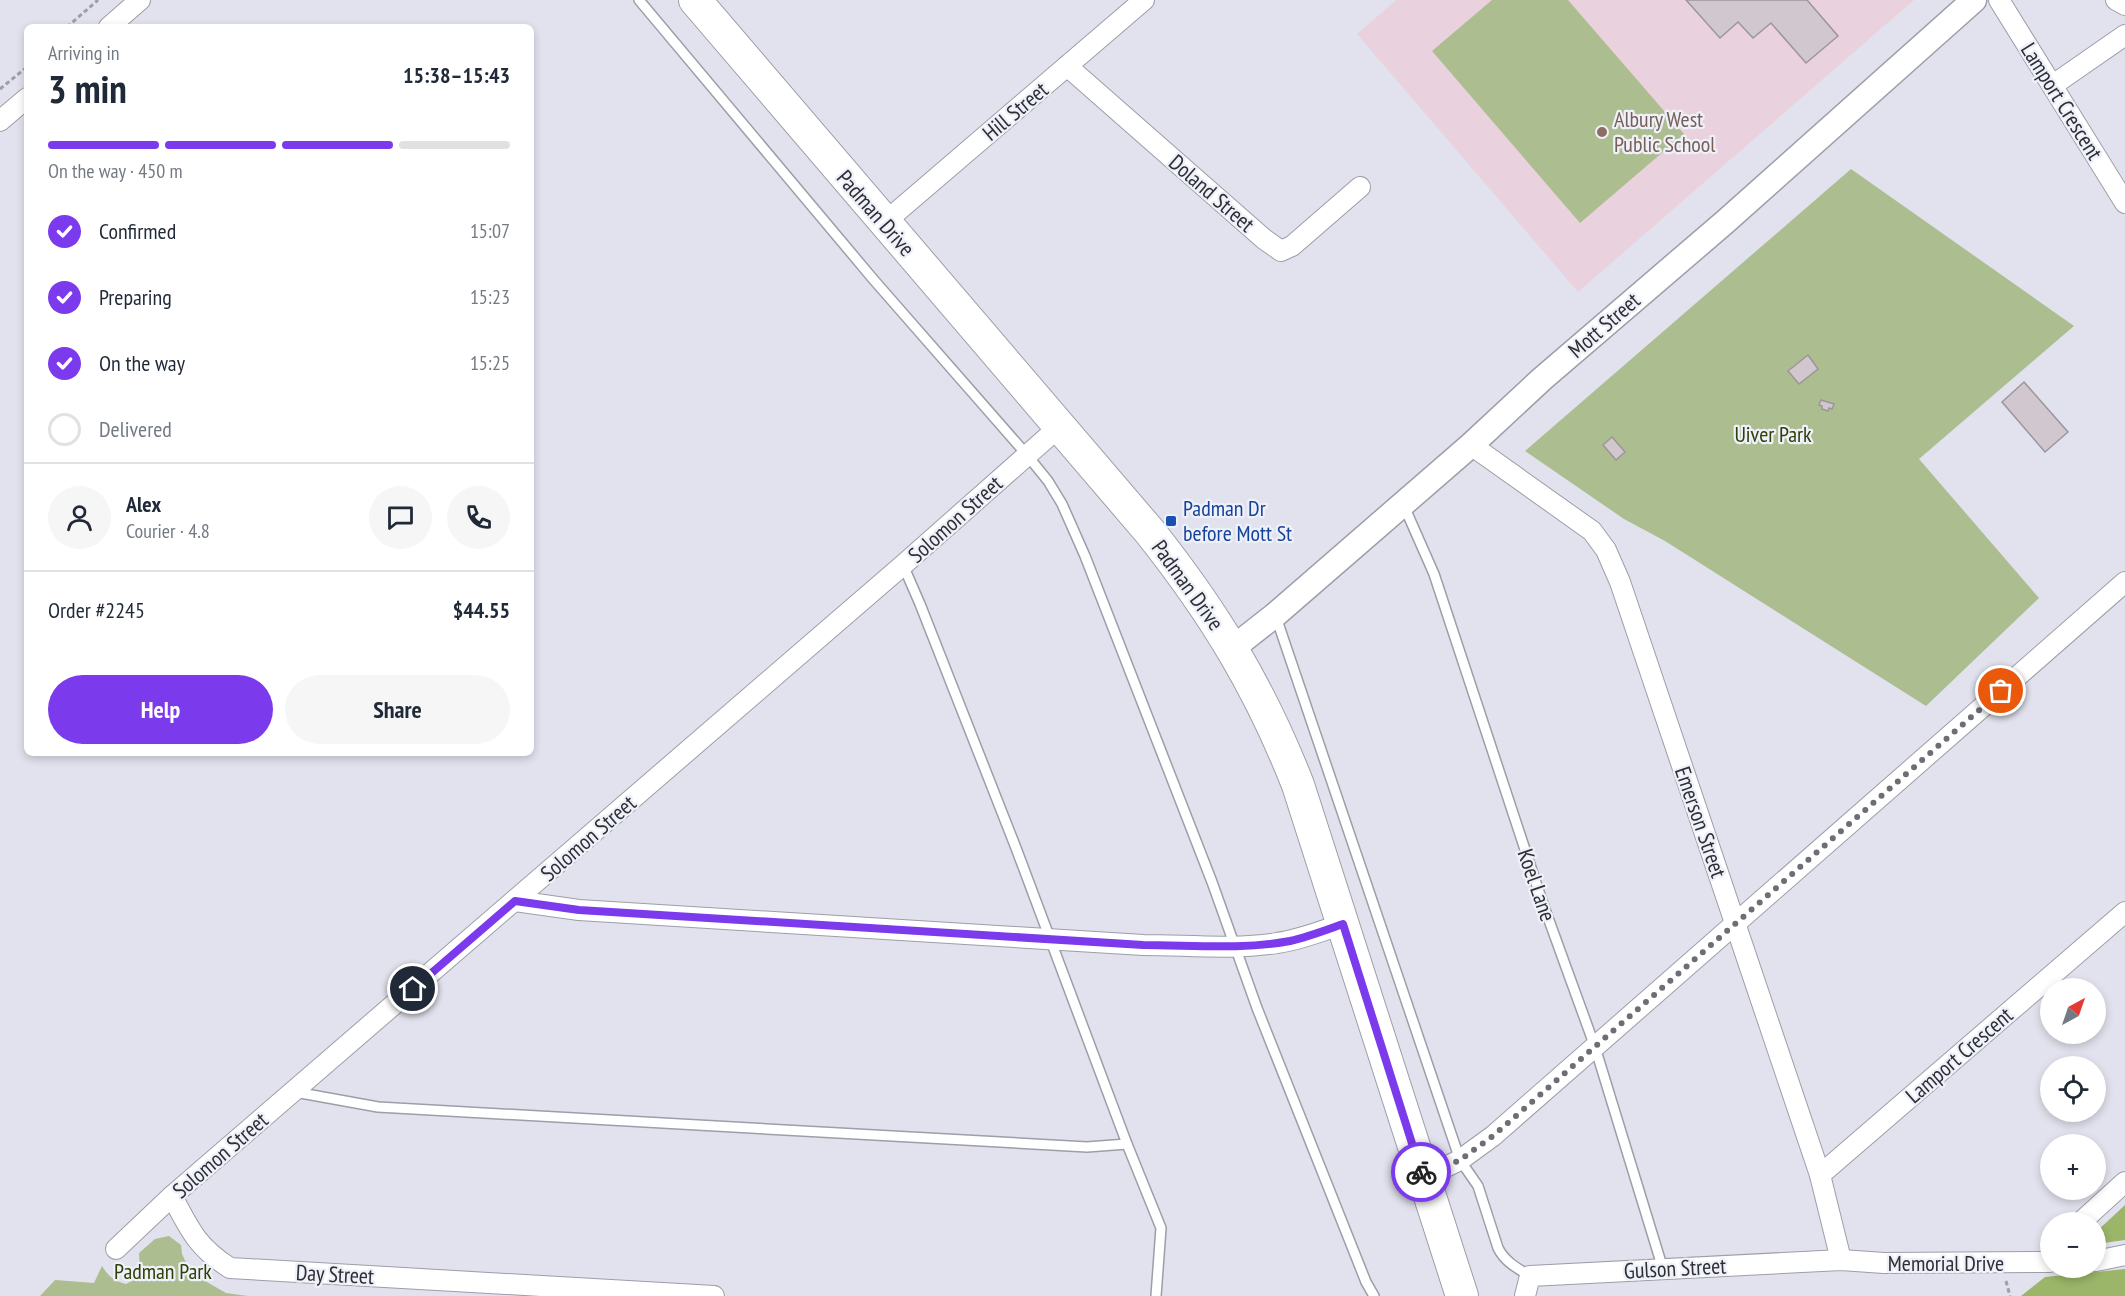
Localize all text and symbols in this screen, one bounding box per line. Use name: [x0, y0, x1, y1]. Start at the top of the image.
street label: Lamport Crescent: [2015, 37, 2109, 165]
text: Arriving in: [48, 40, 120, 66]
text: 15:38–15:43: [403, 61, 510, 89]
text: 3 min: [48, 63, 127, 114]
street label: Hill Street: [976, 76, 1054, 146]
place label: Albury West Public School: [1614, 105, 1716, 158]
marker: Albury West Public School: [1595, 125, 1609, 139]
street label: Doland Street: [1163, 148, 1261, 238]
text: On the way · 450 m: [48, 158, 183, 184]
street label: Padman Drive: [831, 164, 921, 262]
icon: check: [48, 215, 81, 248]
text: Confirmed: [99, 217, 176, 245]
text: 15:07: [470, 218, 510, 244]
icon: check: [48, 281, 81, 314]
text: Preparing: [99, 283, 172, 311]
text: 15:23: [470, 284, 510, 310]
street label: Mott Street: [1562, 286, 1646, 364]
icon: check: [48, 347, 81, 380]
text: On the way: [99, 349, 185, 377]
text: 15:25: [470, 350, 510, 376]
text: Delivered: [99, 415, 172, 443]
park label: Uiver Park: [1734, 420, 1812, 448]
street label: Solomon Street: [902, 469, 1008, 569]
button: person: [48, 486, 111, 549]
button: chat: [369, 486, 432, 549]
button: phone: [447, 486, 510, 549]
text: Alex: [126, 490, 161, 518]
place label: Padman Dr before Mott St: [1183, 494, 1292, 547]
marker: Padman Dr before Mott St: [1164, 514, 1178, 528]
text: Courier · 4.8: [126, 518, 210, 544]
street label: Padman Drive: [1146, 534, 1230, 636]
text: Order #2245: [48, 596, 145, 624]
text: $44.55: [453, 596, 510, 624]
pin: [1975, 665, 2026, 716]
icon: bag: [1984, 674, 2017, 707]
button: Help: [48, 675, 273, 744]
button: Share: [285, 675, 510, 744]
street label: Emerson Street: [1669, 763, 1733, 881]
street label: Solomon Street: [535, 789, 641, 887]
street label: Koel Lane: [1512, 845, 1562, 925]
pin: [387, 963, 438, 1014]
icon: home: [396, 972, 429, 1005]
north arrow: [2040, 978, 2106, 1044]
map controls: [2040, 978, 2106, 1278]
street label: Lamport Crescent: [1900, 1001, 2018, 1109]
button: locate: [2040, 1056, 2106, 1122]
street label: Solomon Street: [167, 1106, 273, 1204]
button: +: [2040, 1134, 2106, 1200]
courier: [1391, 1142, 1451, 1202]
icon: bike: [1405, 1156, 1438, 1189]
button: −: [2040, 1212, 2106, 1278]
street label: Memorial Drive: [1888, 1249, 2004, 1277]
street label: Gulson Street: [1623, 1251, 1727, 1285]
park label: Padman Park: [114, 1257, 212, 1285]
street label: Day Street: [295, 1258, 375, 1290]

